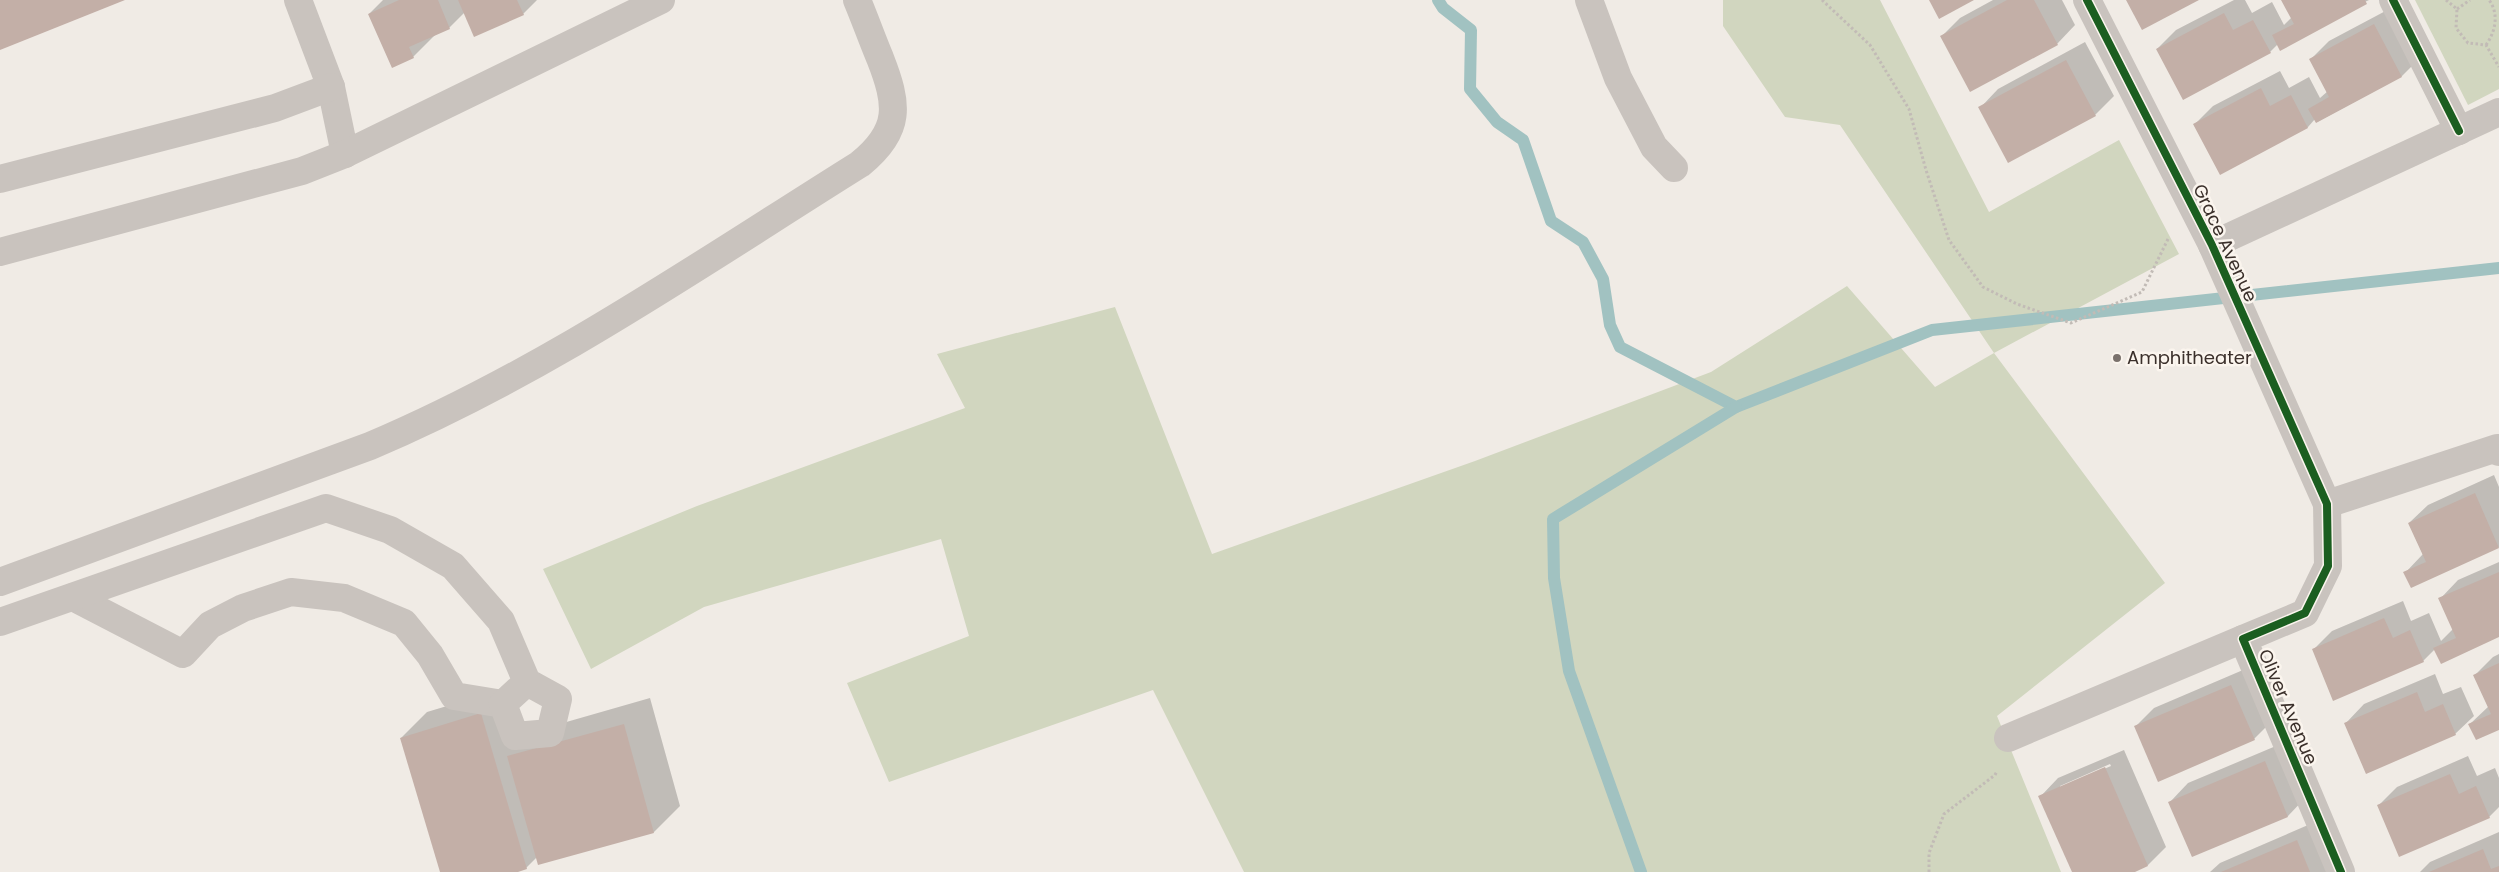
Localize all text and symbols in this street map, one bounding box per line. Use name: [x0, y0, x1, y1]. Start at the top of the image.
street label: Grace Avenue: [2187, 180, 2264, 306]
place label: Amphitheater: [2127, 345, 2252, 370]
marker: Amphitheater: [2111, 352, 2123, 364]
street label: Oliver Avenue: [2253, 645, 2324, 768]

